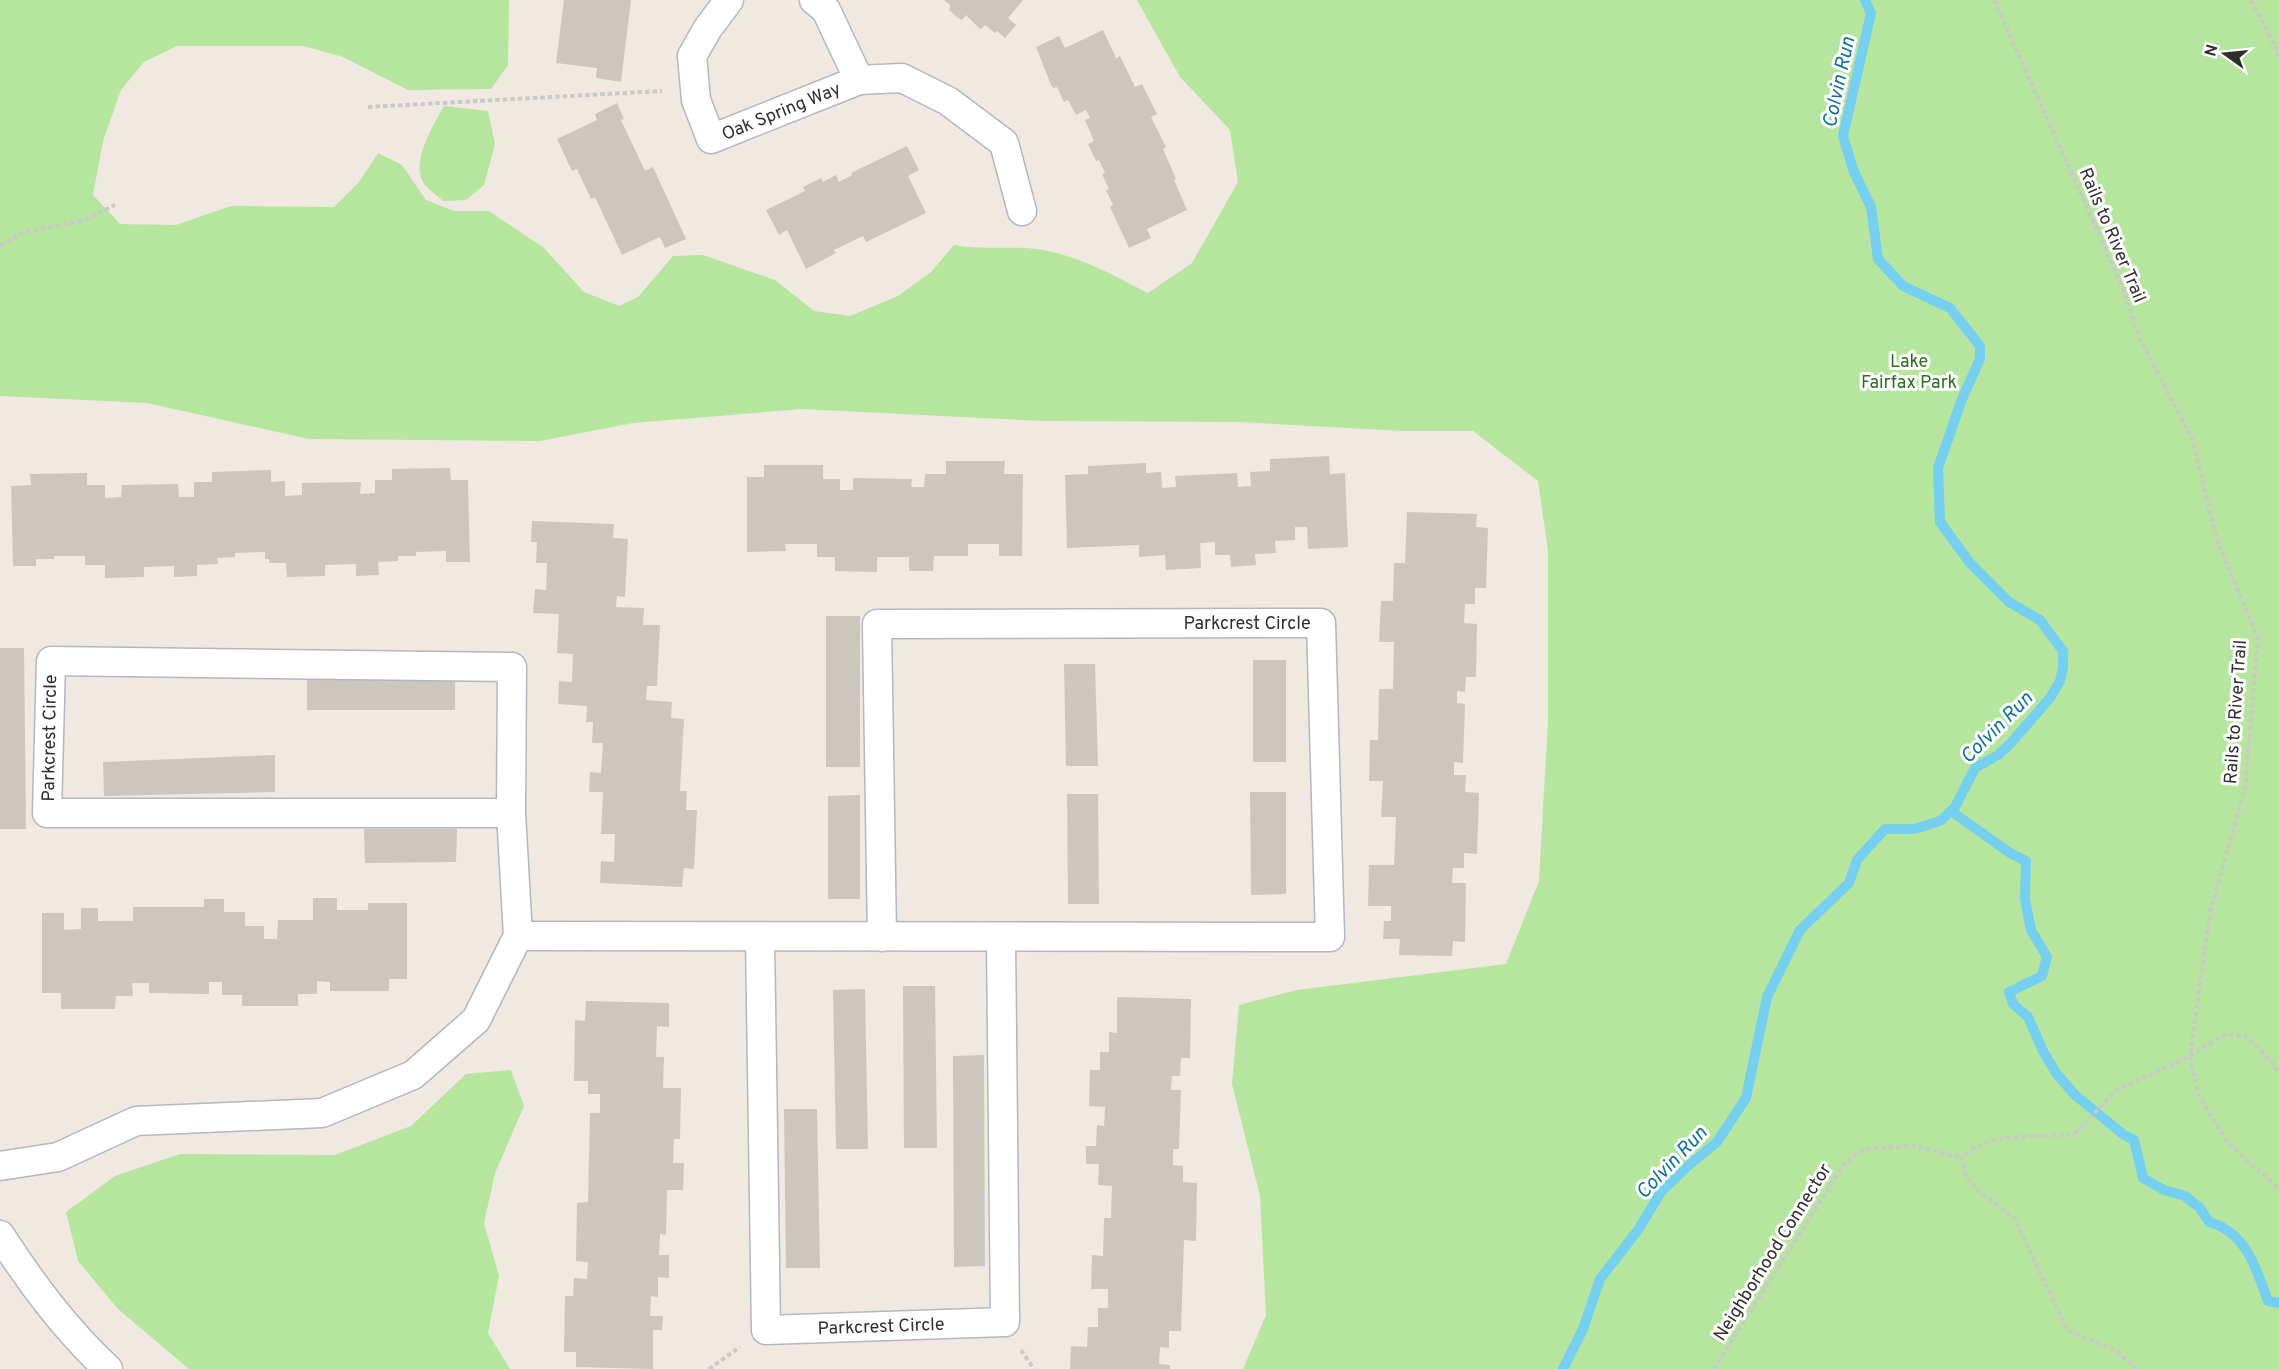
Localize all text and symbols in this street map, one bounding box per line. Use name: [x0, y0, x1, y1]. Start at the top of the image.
north arrow: [2195, 24, 2255, 84]
water label: Colvin Run: [1818, 34, 1862, 130]
text: N: [2201, 42, 2224, 59]
street label: Oak Spring Way: [719, 78, 844, 147]
street label: Rails to River Trail: [2073, 165, 2150, 307]
park label: Lake Fairfax Park: [1861, 351, 1957, 395]
street label: Parkcrest Circle: [1183, 613, 1311, 636]
street label: Rails to River Trail: [2220, 639, 2253, 785]
street label: Parkcrest Circle: [38, 674, 63, 802]
water label: Colvin Run: [1956, 686, 2039, 770]
water label: Colvin Run: [1631, 1121, 1714, 1206]
street label: Neighborhood Connector: [1709, 1160, 1837, 1346]
street label: Parkcrest Circle: [817, 1314, 945, 1341]

